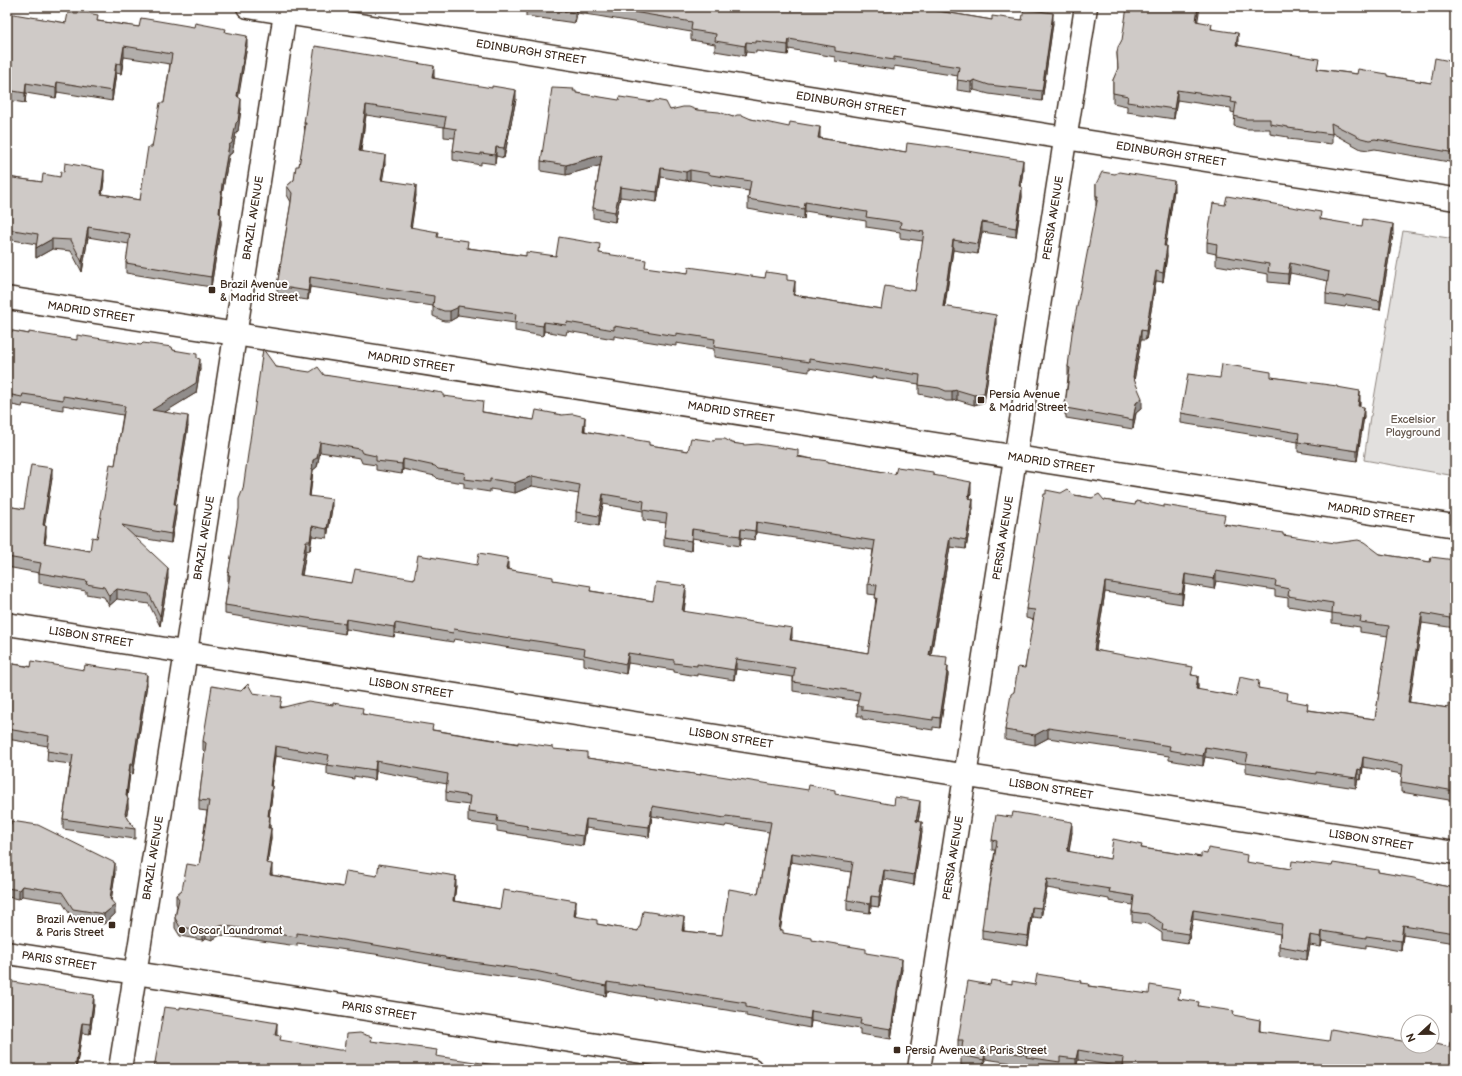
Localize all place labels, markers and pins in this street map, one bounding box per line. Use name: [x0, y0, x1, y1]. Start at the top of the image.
place label: Brazil Avenue & Madrid Street: [220, 278, 299, 304]
marker: Brazil Avenue & Madrid Street: [207, 285, 217, 295]
place label: Persia Avenue & Madrid Street: [989, 388, 1068, 414]
marker: Persia Avenue & Madrid Street: [976, 395, 986, 405]
place label: Brazil Avenue & Paris Street: [36, 913, 105, 939]
marker: Brazil Avenue & Paris Street: [107, 920, 117, 930]
place label: Oscar Laundromat: [190, 924, 283, 937]
marker: Oscar Laundromat: [177, 925, 187, 935]
place label: Persia Avenue & Paris Street: [905, 1044, 1048, 1057]
marker: Persia Avenue & Paris Street: [892, 1045, 902, 1055]

